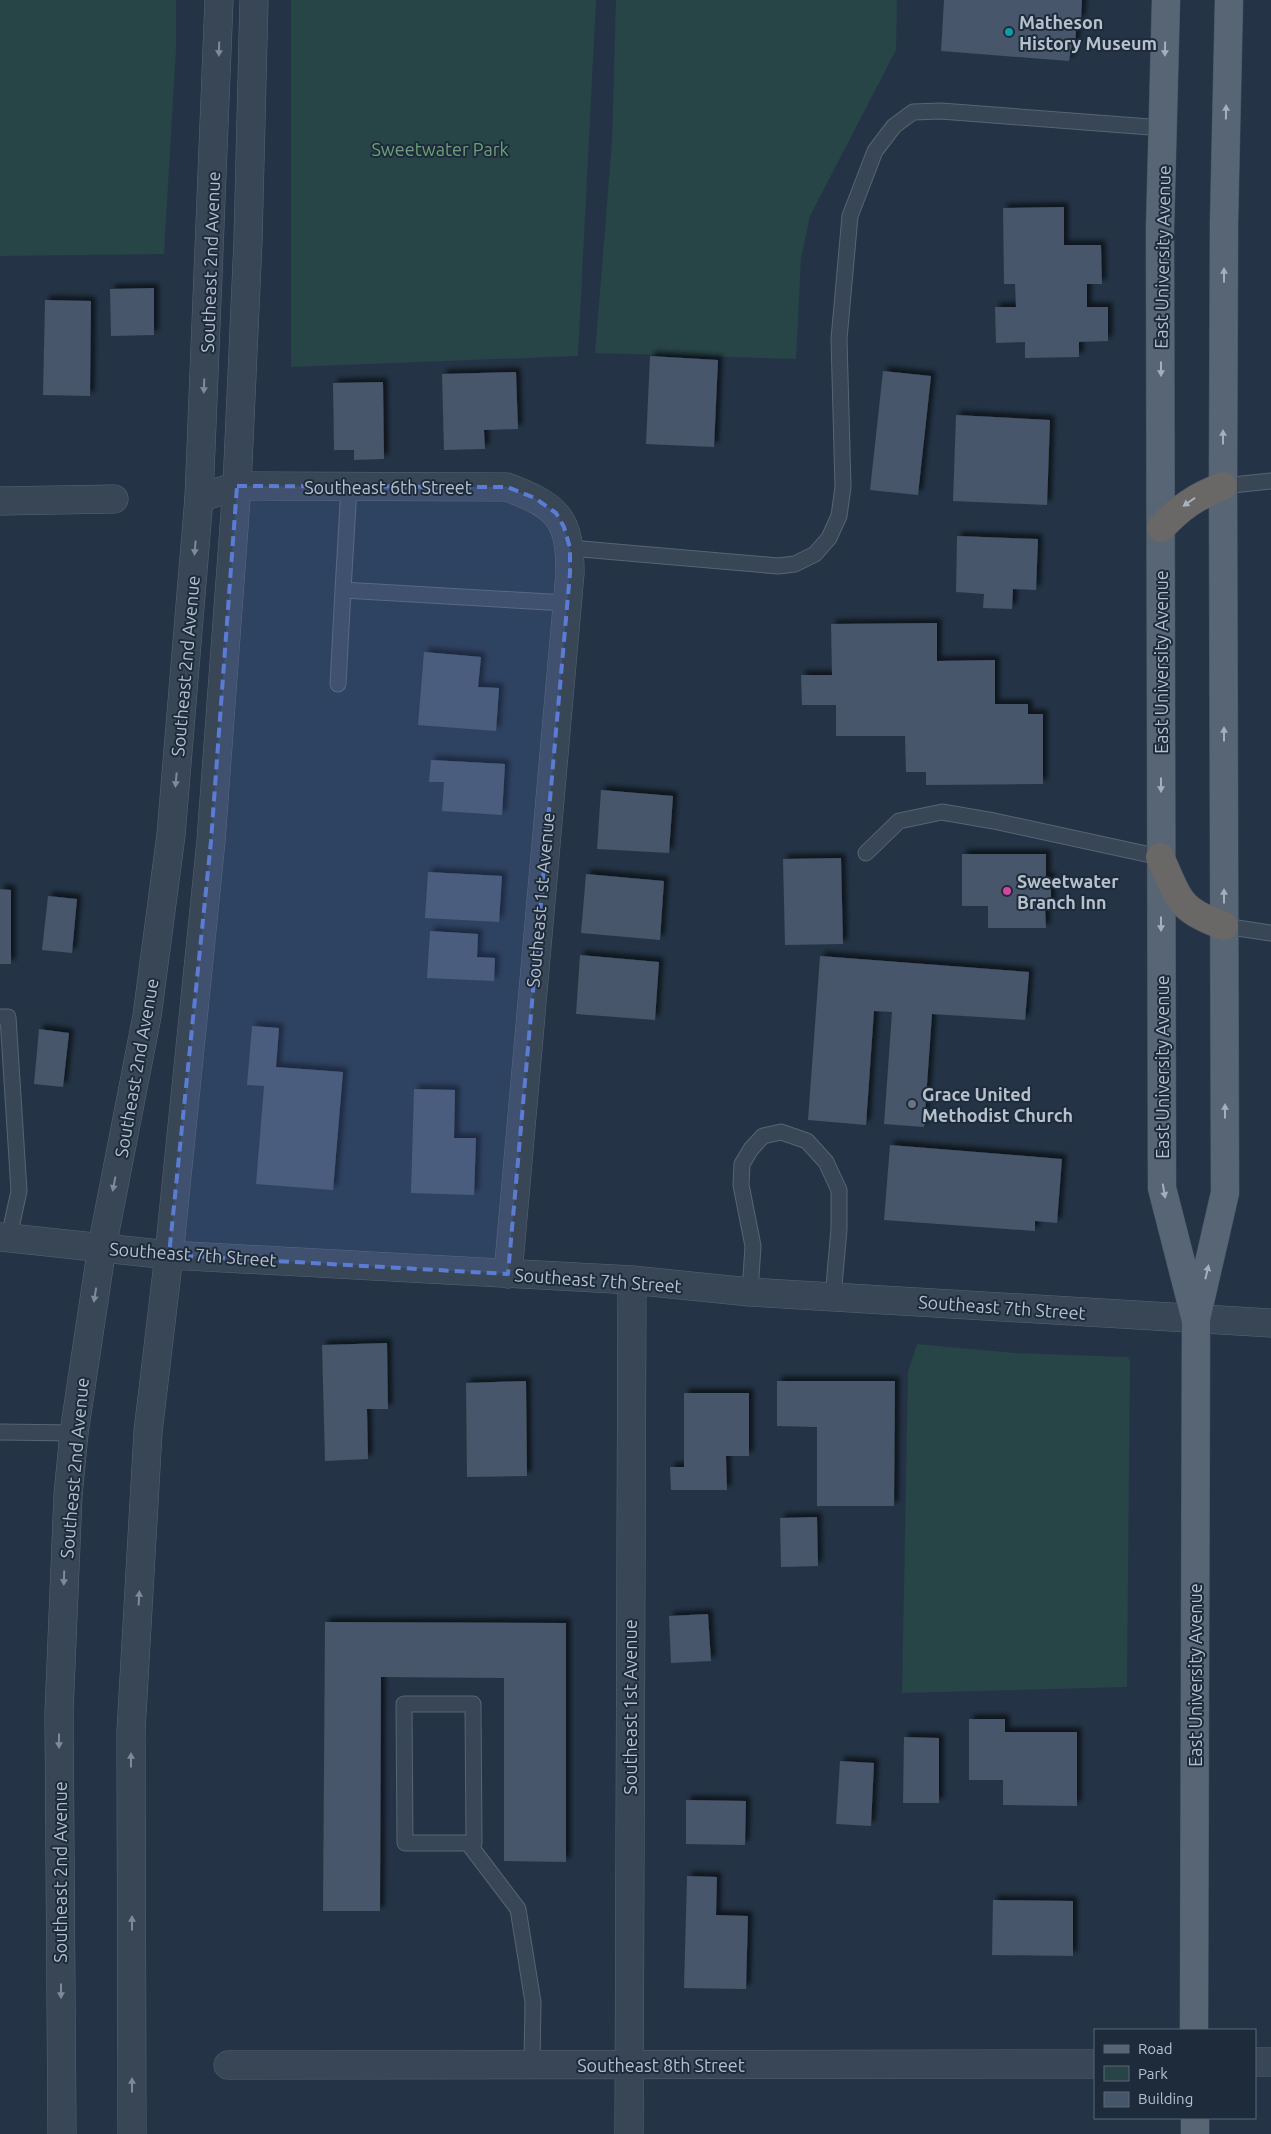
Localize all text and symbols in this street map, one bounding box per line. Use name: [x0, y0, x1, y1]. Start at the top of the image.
place label: Matheson History Museum: [1019, 12, 1157, 53]
marker: Matheson History Museum: [1003, 26, 1015, 38]
one-way arrow: [214, 41, 222, 57]
one-way arrow: [1161, 41, 1169, 57]
one-way arrow: [1223, 104, 1231, 120]
park label: Sweetwater Park: [371, 139, 509, 159]
street label: East University Avenue: [1150, 165, 1174, 349]
street label: Southeast 2nd Avenue: [197, 171, 223, 353]
one-way arrow: [1220, 266, 1228, 282]
one-way arrow: [1157, 361, 1165, 377]
one-way arrow: [200, 378, 208, 394]
one-way arrow: [1219, 429, 1227, 445]
street label: Southeast 6th Street: [304, 477, 472, 497]
one-way arrow: [1182, 497, 1196, 507]
one-way arrow: [191, 540, 199, 556]
street label: East University Avenue: [1151, 570, 1171, 754]
street label: Southeast 2nd Avenue: [167, 575, 203, 757]
one-way arrow: [1220, 726, 1228, 742]
one-way arrow: [171, 772, 179, 788]
one-way arrow: [1157, 777, 1165, 793]
street label: Southeast 1st Avenue: [522, 812, 558, 988]
place label: Sweetwater Branch Inn: [1017, 871, 1119, 912]
marker: Sweetwater Branch Inn: [1001, 885, 1013, 897]
one-way arrow: [1220, 888, 1228, 904]
one-way arrow: [1157, 916, 1165, 932]
street label: East University Avenue: [1152, 975, 1172, 1159]
street label: Southeast 2nd Avenue: [110, 977, 162, 1159]
place label: Grace United Methodist Church: [922, 1084, 1073, 1125]
marker: Grace United Methodist Church: [906, 1098, 918, 1110]
one-way arrow: [1221, 1103, 1229, 1119]
one-way arrow: [110, 1176, 118, 1192]
one-way arrow: [1160, 1183, 1168, 1199]
street label: Southeast 7th Street: [109, 1238, 277, 1270]
street label: Southeast 7th Street: [514, 1264, 682, 1296]
one-way arrow: [1203, 1264, 1211, 1279]
one-way arrow: [91, 1288, 99, 1304]
street label: Southeast 7th Street: [918, 1291, 1086, 1323]
street label: Southeast 2nd Avenue: [56, 1377, 92, 1559]
one-way arrow: [60, 1571, 68, 1587]
street label: East University Avenue: [1185, 1583, 1205, 1767]
one-way arrow: [135, 1590, 143, 1606]
street label: Southeast 1st Avenue: [620, 1619, 640, 1795]
one-way arrow: [55, 1733, 63, 1749]
one-way arrow: [127, 1752, 135, 1768]
street label: Southeast 2nd Avenue: [50, 1781, 70, 1963]
one-way arrow: [128, 1915, 136, 1931]
one-way arrow: [57, 1983, 65, 1999]
legend: [1094, 2029, 1256, 2119]
text: Road: [1138, 2040, 1173, 2057]
street label: Southeast 8th Street: [577, 2055, 745, 2075]
text: Park: [1138, 2065, 1168, 2082]
one-way arrow: [128, 2077, 136, 2093]
text: Building: [1138, 2090, 1193, 2107]

